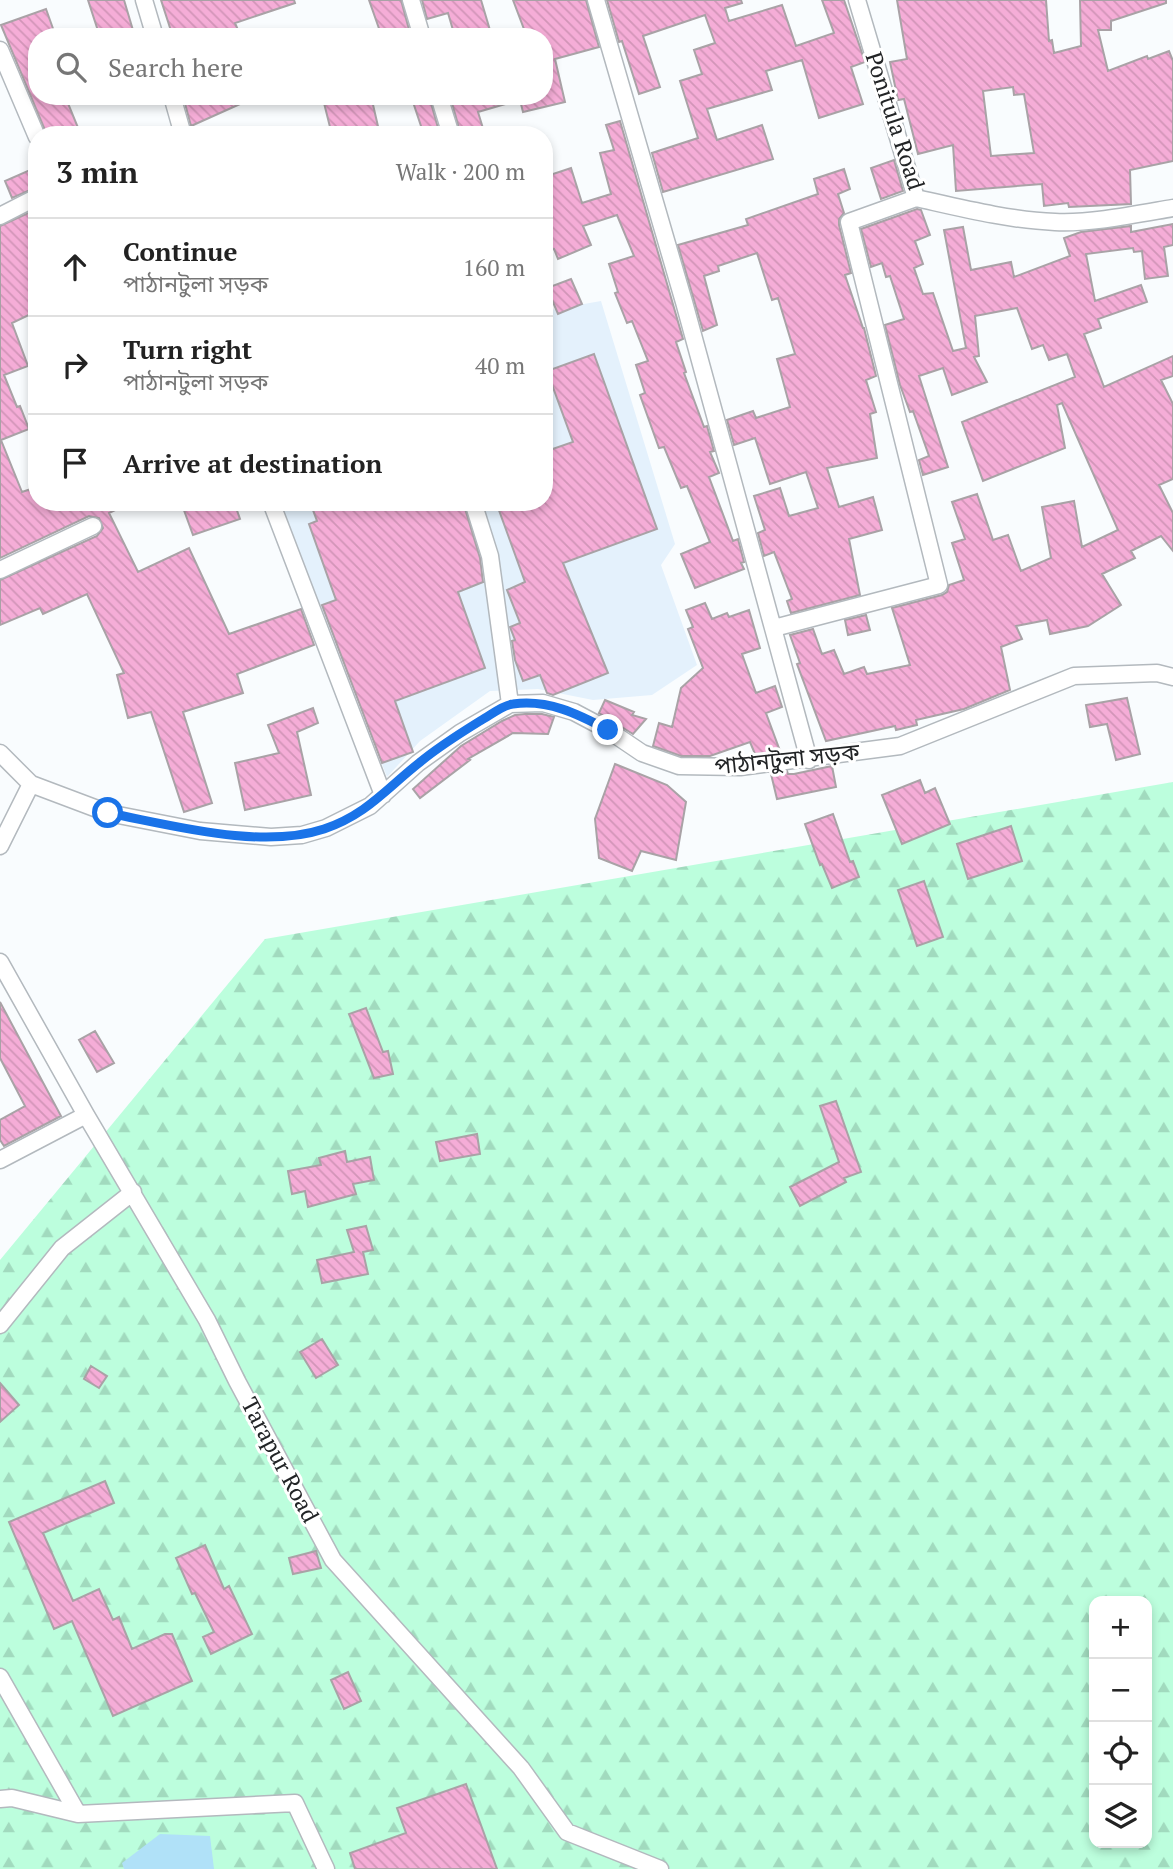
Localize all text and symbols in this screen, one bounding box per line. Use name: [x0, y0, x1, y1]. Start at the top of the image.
search box: [28, 28, 553, 105]
icon: search: [52, 48, 90, 86]
street label: Ponitula Road: [859, 48, 932, 194]
text: Search here: [108, 50, 243, 84]
text: 3 min: [56, 152, 138, 192]
text: Walk · 200 m: [396, 156, 525, 187]
text: Continue: [123, 234, 237, 268]
icon: ahead: [56, 248, 94, 286]
text: 160 m: [463, 252, 525, 283]
text: পাঠানটুলা সড়ক: [123, 268, 268, 299]
text: Turn right: [123, 332, 252, 366]
icon: right: [56, 346, 94, 384]
text: 40 m: [475, 350, 525, 381]
text: পাঠানটুলা সড়ক: [123, 366, 268, 397]
icon: arrive: [56, 444, 94, 482]
text: Arrive at destination: [123, 446, 382, 480]
route end: [592, 714, 623, 745]
street label: পাঠানটুলা সড়ক: [713, 735, 861, 782]
route start: [92, 797, 123, 828]
street label: Tarapur Road: [234, 1392, 327, 1528]
map controls: [1089, 1596, 1152, 1848]
button: +: [1089, 1596, 1152, 1659]
button: −: [1089, 1659, 1152, 1722]
button: locate: [1089, 1722, 1152, 1785]
button: layers: [1089, 1785, 1152, 1848]

